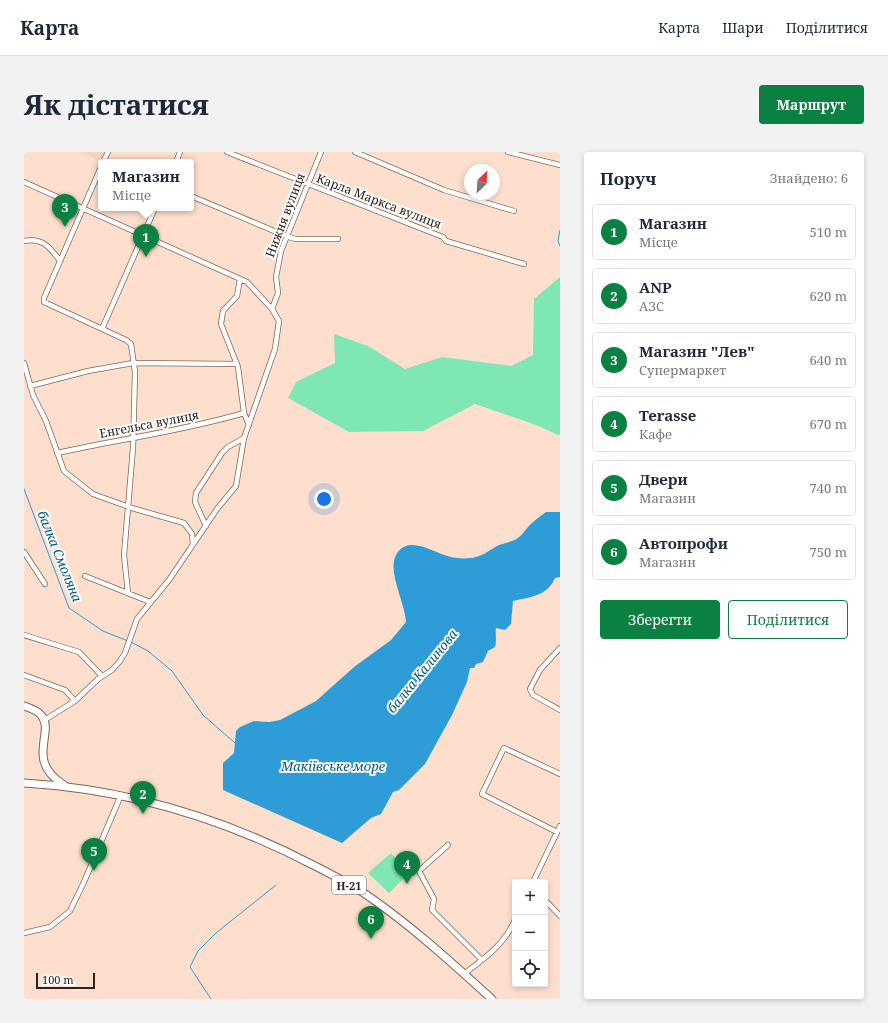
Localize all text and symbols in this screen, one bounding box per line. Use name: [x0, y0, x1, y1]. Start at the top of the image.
text: Карта: [20, 15, 79, 41]
text: Карта: [658, 18, 700, 37]
text: Шари: [722, 18, 764, 37]
text: Поділитися: [786, 18, 868, 37]
text: Як дістатися: [24, 85, 209, 123]
button: Маршрут: [759, 85, 864, 124]
popup: [98, 159, 194, 211]
north arrow: [464, 164, 500, 200]
text: Магазин: [112, 166, 180, 186]
text: Поруч: [600, 167, 656, 190]
street label: Карла Маркса вулиця: [314, 169, 444, 233]
text: Знайдено: 6: [770, 169, 848, 187]
street label: Нижня вулиця: [261, 170, 309, 260]
text: Місце: [112, 186, 151, 204]
pin: 3: [52, 194, 78, 227]
text: Магазин: [639, 213, 707, 233]
text: 1: [610, 223, 618, 241]
text: 510 m: [810, 223, 847, 241]
pin: 1: [133, 224, 159, 257]
text: Місце: [639, 233, 678, 251]
text: ANP: [639, 277, 672, 297]
text: 2: [610, 287, 618, 305]
text: 620 m: [810, 287, 847, 305]
text: АЗС: [639, 297, 664, 315]
text: Магазин "Лев": [639, 341, 755, 361]
text: 3: [610, 351, 618, 369]
text: 640 m: [810, 351, 847, 369]
text: Супермаркет: [639, 361, 726, 379]
text: Terasse: [639, 405, 696, 425]
street label: Енгельса вулиця: [98, 406, 200, 442]
text: 4: [610, 415, 618, 433]
text: 670 m: [810, 415, 847, 433]
text: Кафе: [639, 425, 672, 443]
text: Двери: [639, 469, 688, 489]
text: 5: [610, 479, 618, 497]
text: 740 m: [810, 479, 847, 497]
your location: [314, 489, 334, 509]
text: Магазин: [639, 489, 696, 507]
water label: балка Смоляна: [33, 508, 87, 605]
text: Автопрофи: [639, 533, 728, 553]
text: 6: [610, 543, 618, 561]
text: 750 m: [810, 543, 847, 561]
text: Магазин: [639, 553, 696, 571]
button: Зберегти: [600, 600, 720, 639]
button: Поділитися: [728, 600, 848, 639]
water label: балка Калинова: [383, 625, 462, 717]
water label: Макіївське море: [280, 757, 386, 775]
pin: 2: [130, 781, 156, 814]
pin: 5: [81, 838, 107, 871]
pin: 4: [394, 851, 420, 884]
road number: Н-21: [332, 876, 366, 894]
map controls: [512, 879, 548, 987]
button: +: [512, 879, 548, 915]
pin: 6: [358, 906, 384, 939]
button: −: [512, 915, 548, 951]
button: locate: [512, 951, 548, 987]
scale bar: [36, 971, 95, 990]
text: 100 m: [42, 972, 74, 987]

